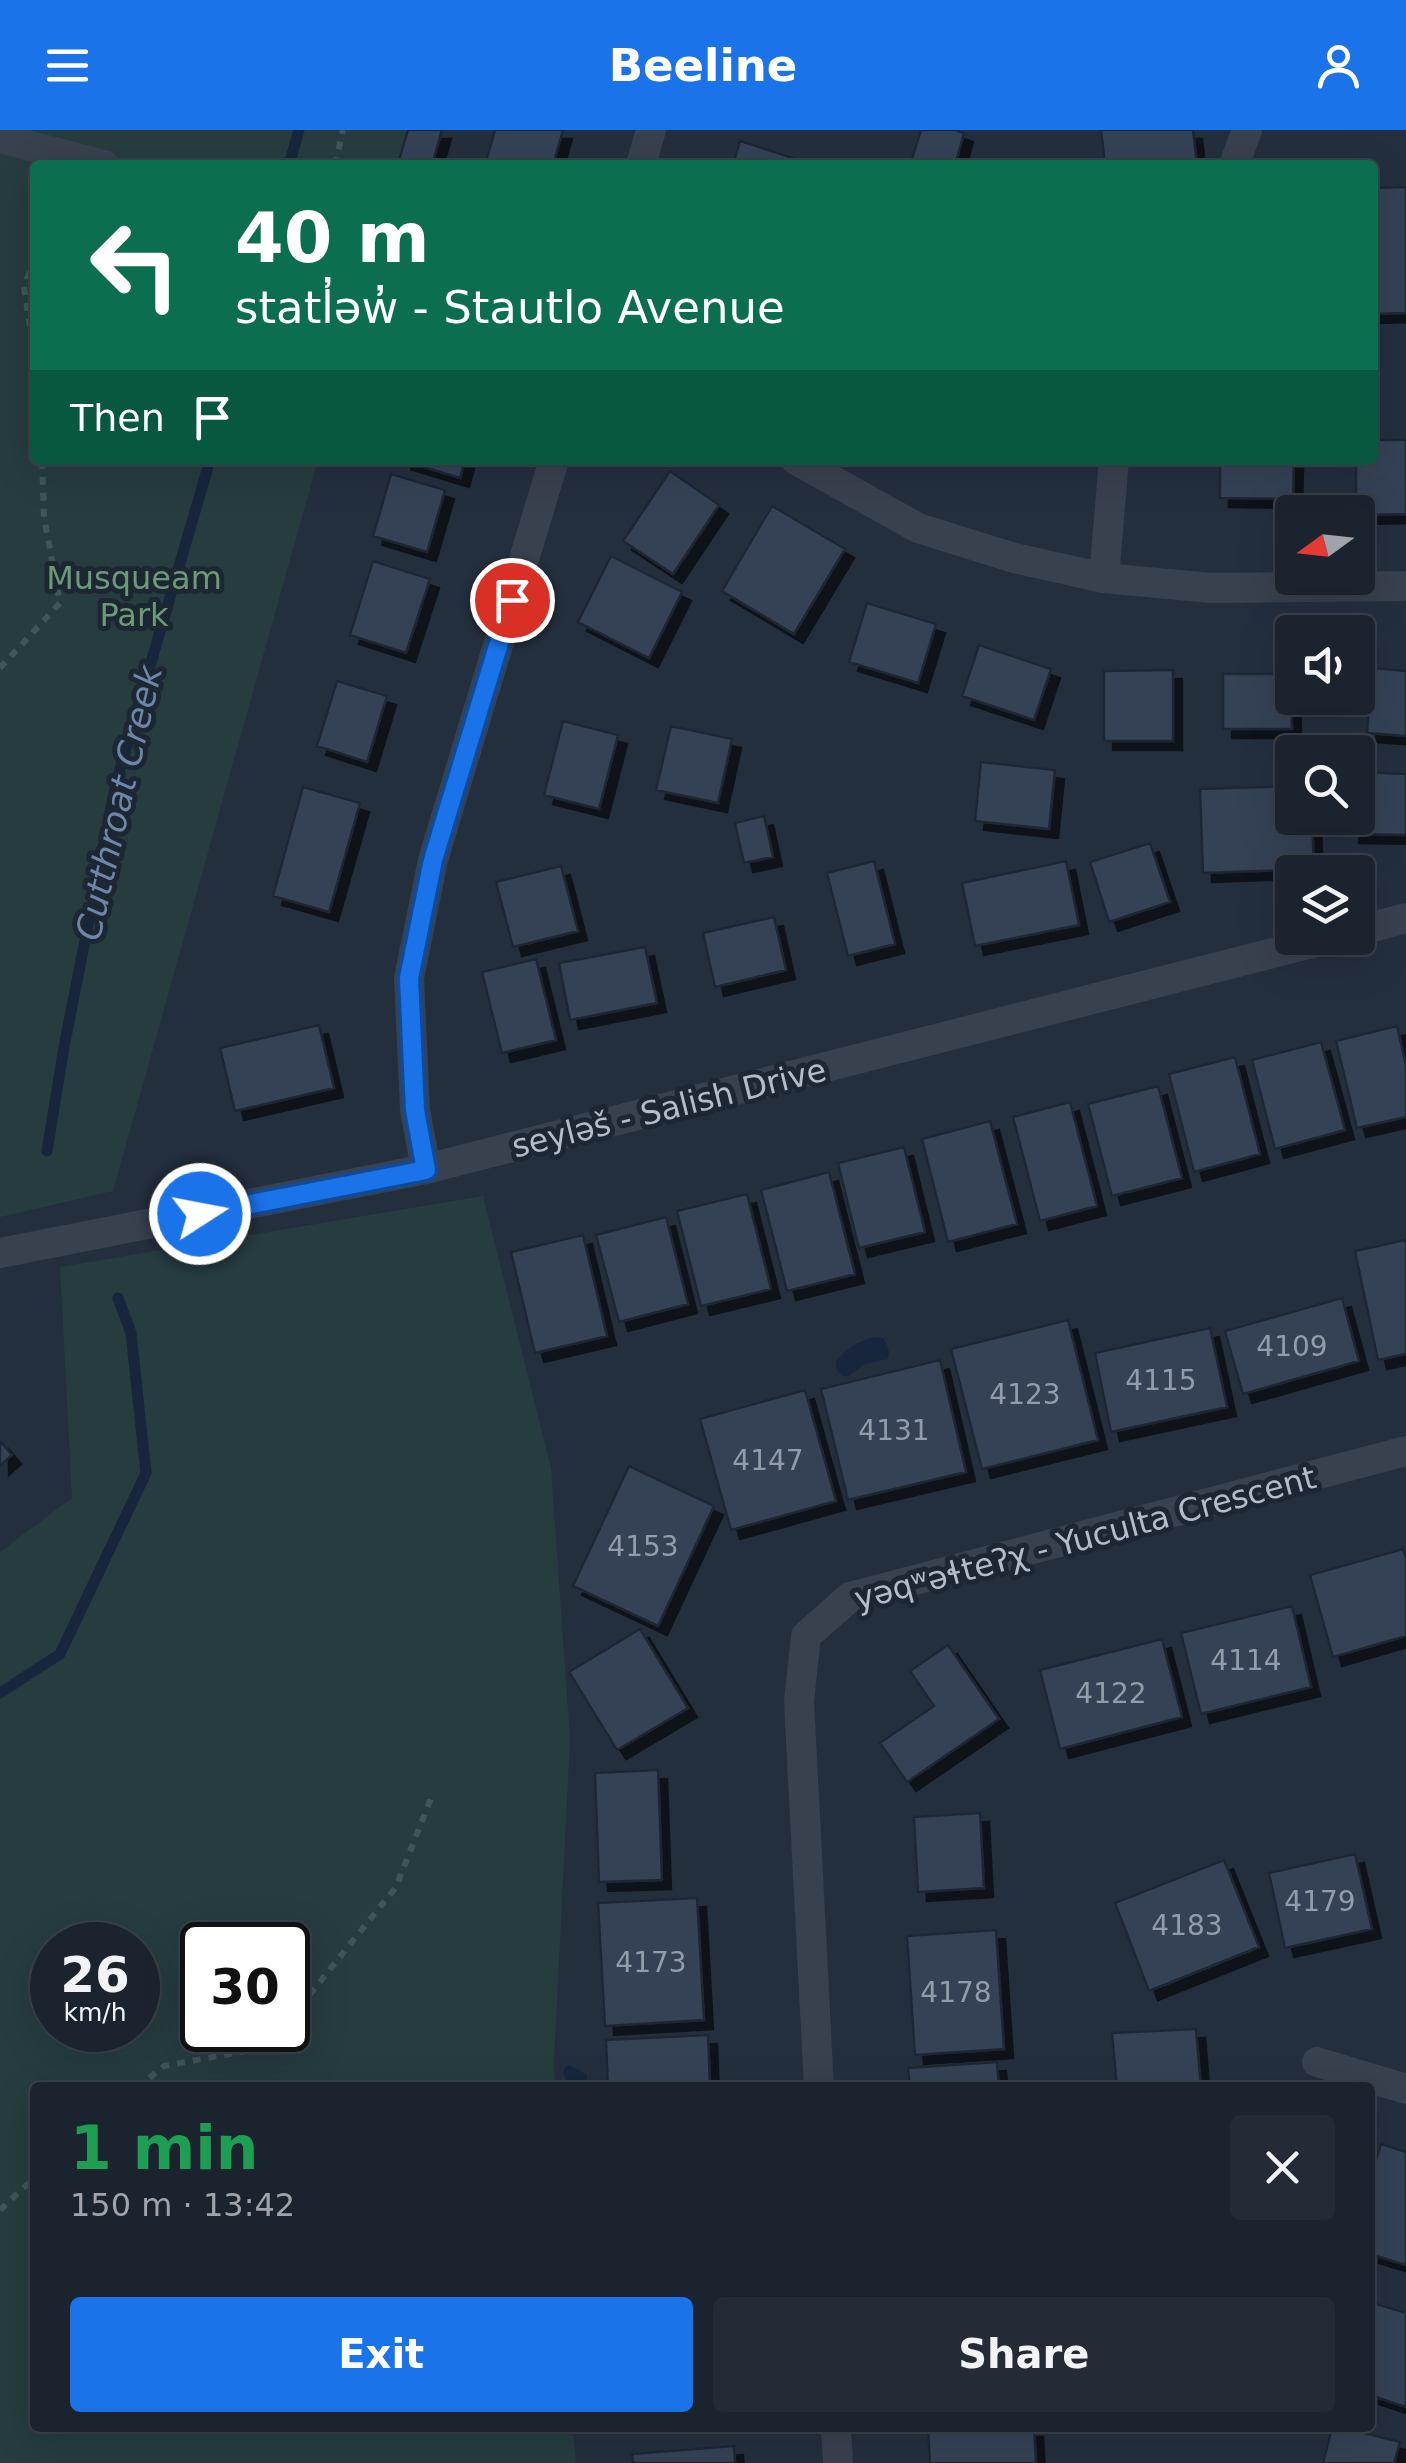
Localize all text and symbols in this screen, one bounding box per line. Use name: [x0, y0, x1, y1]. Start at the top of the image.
icon: menu: [40, 38, 95, 93]
icon: person: [1311, 38, 1366, 93]
text: Beeline: [609, 39, 797, 92]
text: 40 m: [235, 197, 430, 279]
icon: left: [70, 200, 200, 330]
text: statl̓əw̓ - Stautlo Avenue: [235, 281, 785, 334]
icon: arrive: [185, 390, 240, 445]
text: Then: [70, 396, 165, 440]
north arrow: [1275, 495, 1375, 595]
map controls: [1275, 495, 1375, 955]
pin: [470, 558, 555, 643]
park label: Musqueam Park: [46, 559, 222, 634]
icon: arrive: [485, 573, 540, 628]
button: sound: [1275, 615, 1375, 715]
water label: Cutthroat Creek: [68, 660, 170, 944]
button: search: [1275, 735, 1375, 835]
button: layers: [1275, 855, 1375, 955]
street label: seyləš - Salish Drive: [508, 1051, 830, 1165]
position arrow: [148, 1162, 252, 1266]
house number: 4109: [1256, 1330, 1328, 1363]
house number: 4115: [1125, 1364, 1197, 1397]
house number: 4123: [989, 1378, 1061, 1411]
house number: 4131: [858, 1414, 930, 1447]
house number: 4147: [732, 1444, 804, 1477]
street label: yəqʷəɬteʔχ - Yuculta Crescent: [850, 1458, 1320, 1618]
house number: 4153: [607, 1530, 679, 1563]
house number: 4114: [1210, 1644, 1282, 1677]
house number: 4122: [1075, 1677, 1147, 1710]
house number: 4179: [1284, 1885, 1356, 1918]
house number: 4183: [1151, 1909, 1223, 1942]
speed limit sign: 30: [180, 1922, 310, 2052]
text: 26: [60, 1946, 130, 2004]
house number: 4173: [615, 1946, 687, 1979]
house number: 4178: [920, 1976, 992, 2009]
text: km/h: [63, 1998, 127, 2027]
text: 1 min: [70, 2113, 258, 2183]
button: close: [1230, 2115, 1335, 2220]
text: 150 m · 13:42: [70, 2186, 295, 2224]
button: Exit: [70, 2297, 693, 2412]
button: Share: [713, 2297, 1335, 2412]

